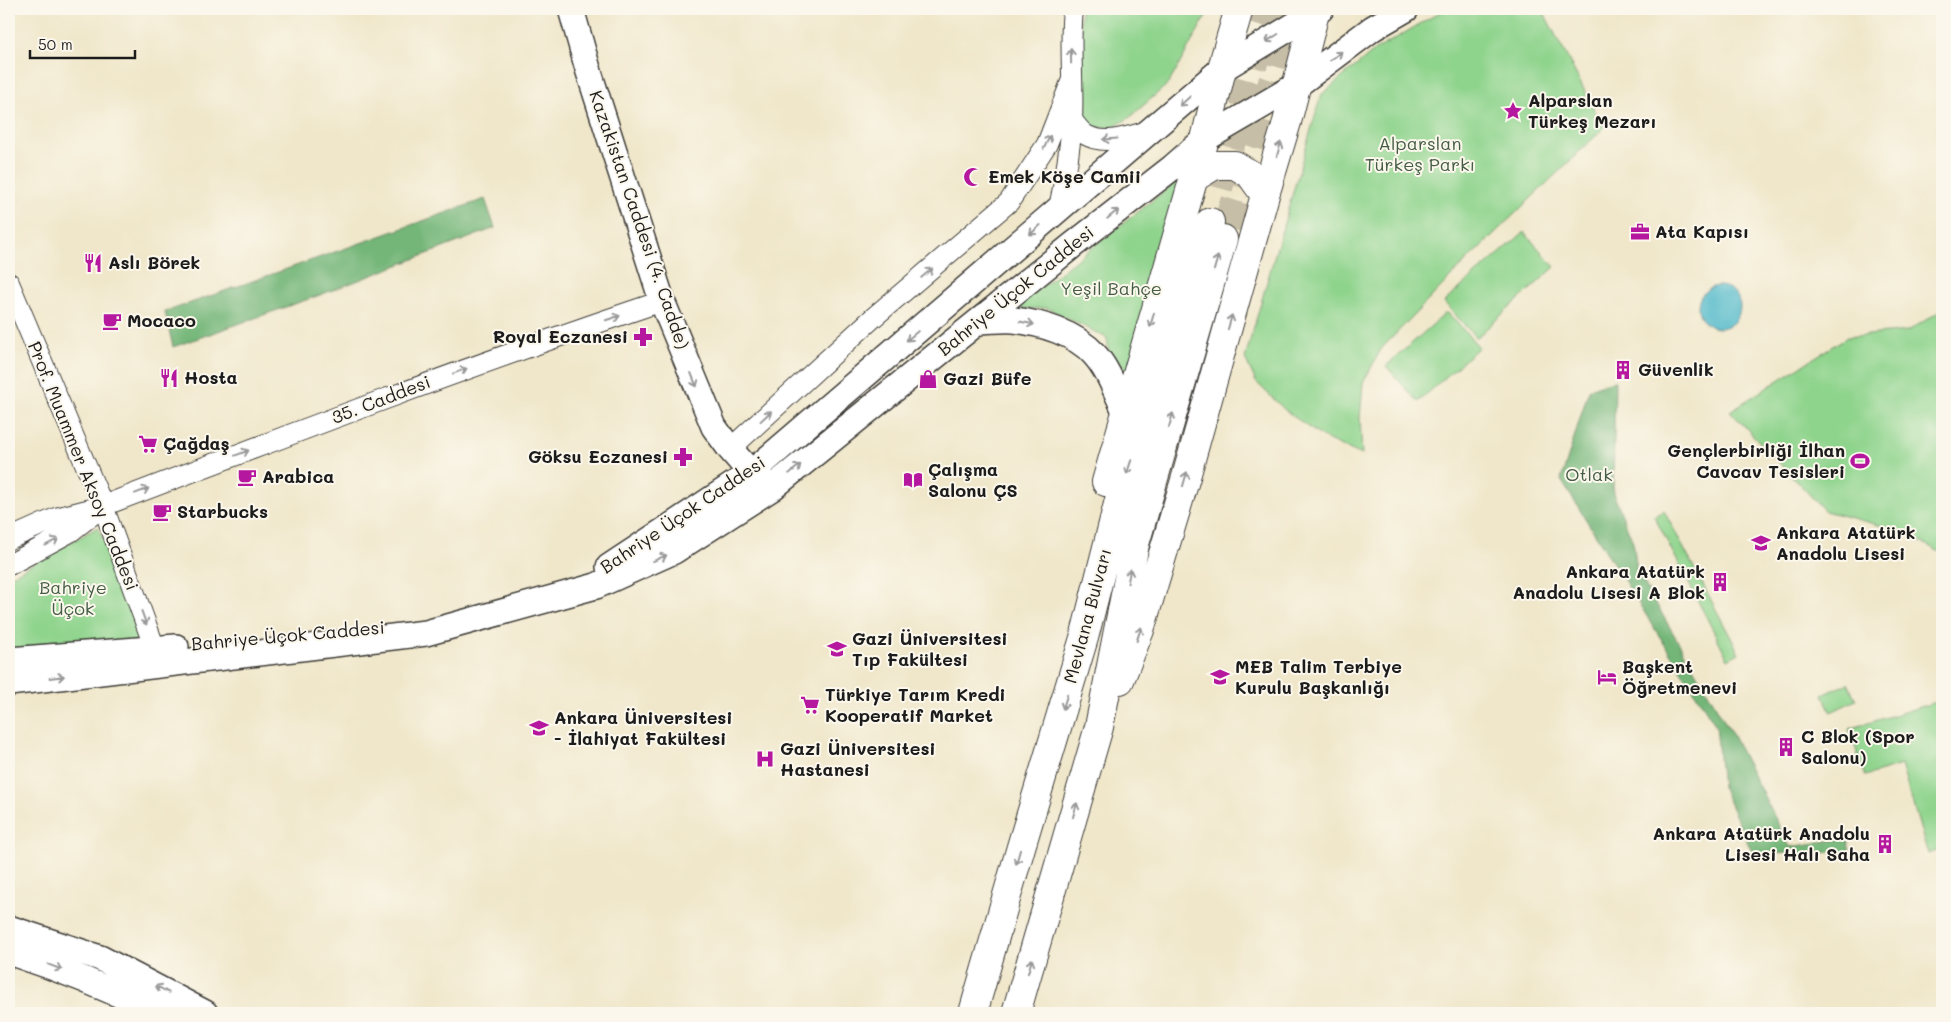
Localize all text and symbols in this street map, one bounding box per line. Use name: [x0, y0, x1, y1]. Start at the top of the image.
scale bar: [30, 28, 135, 60]
one-way arrow: [1265, 33, 1279, 43]
text: 50 m: [38, 34, 73, 54]
one-way arrow: [1066, 48, 1075, 64]
one-way arrow: [1329, 51, 1343, 61]
street label: Kazakistan Caddesi (4. Cadde): [584, 87, 696, 352]
place label: Alparslan Türkeş Mezarı: [1528, 88, 1657, 133]
one-way arrow: [1179, 95, 1192, 107]
place icon: Alparslan Türkeş Mezarı: [1502, 100, 1524, 122]
park label: Alparslan Türkeş Parkı: [1365, 131, 1475, 176]
one-way arrow: [1102, 134, 1118, 143]
one-way arrow: [1043, 135, 1052, 150]
one-way arrow: [1274, 142, 1284, 158]
place label: Emek Köşe Camii: [988, 164, 1141, 188]
mosque icon: Emek Köşe Camii: [962, 166, 984, 188]
one-way arrow: [1106, 208, 1119, 219]
place label: Ata Kapısı: [1655, 219, 1749, 243]
street label: Bahriye Üçok Caddesi: [932, 220, 1098, 361]
office icon: Ata Kapısı: [1629, 221, 1651, 243]
one-way arrow: [1029, 224, 1042, 235]
place label: Aslı Börek: [108, 250, 200, 274]
restaurant icon: Aslı Börek: [82, 252, 104, 274]
one-way arrow: [1212, 256, 1221, 272]
one-way arrow: [920, 268, 933, 279]
park label: Yeşil Bahçe: [1060, 276, 1162, 300]
place label: Mocaco: [127, 308, 196, 332]
cafe icon: Mocaco: [101, 310, 123, 332]
one-way arrow: [605, 312, 621, 322]
one-way arrow: [1146, 312, 1156, 328]
one-way arrow: [1226, 315, 1236, 331]
one-way arrow: [1019, 319, 1035, 328]
place label: Royal Eczanesi: [493, 324, 628, 348]
pharmacy icon: Royal Eczanesi: [632, 326, 654, 348]
one-way arrow: [906, 330, 919, 341]
street label: Prof. Muammer Aksoy Caddesi: [23, 338, 145, 594]
place label: Güvenlik: [1638, 357, 1714, 381]
building icon: Güvenlik: [1612, 359, 1634, 381]
place label: Hosta: [184, 365, 238, 389]
one-way arrow: [451, 366, 467, 375]
place label: Gazi Büfe: [943, 366, 1032, 390]
restaurant icon: Hosta: [158, 367, 180, 389]
shop icon: Gazi Büfe: [917, 368, 939, 390]
street label: 35. Caddesi: [328, 369, 434, 429]
one-way arrow: [690, 372, 700, 387]
one-way arrow: [760, 410, 773, 422]
one-way arrow: [1167, 412, 1176, 428]
place label: Çağdaş: [163, 431, 230, 455]
supermarket icon: Çağdaş: [137, 433, 159, 455]
place label: Gençlerbirliği İlhan Cavcav Tesisleri: [1667, 438, 1845, 483]
place label: Göksu Eczanesi: [528, 444, 668, 468]
pharmacy icon: Göksu Eczanesi: [672, 446, 694, 468]
one-way arrow: [234, 447, 249, 457]
street label: Bahriye Üçok Caddesi: [595, 450, 770, 578]
sports icon: Gençlerbirliği İlhan Cavcav Tesisleri: [1849, 450, 1871, 472]
place label: Çalışma Salonu ÇS: [928, 457, 1018, 502]
one-way arrow: [1124, 459, 1134, 475]
park label: Otlak: [1565, 462, 1613, 486]
place label: Arabica: [262, 464, 334, 488]
one-way arrow: [788, 464, 801, 475]
cafe icon: Arabica: [236, 466, 258, 488]
library icon: Çalışma Salonu ÇS: [902, 469, 924, 491]
one-way arrow: [1181, 471, 1191, 487]
one-way arrow: [134, 486, 149, 495]
place label: Starbucks: [177, 499, 268, 523]
cafe icon: Starbucks: [151, 501, 173, 523]
place label: Ankara Atatürk Anadolu Lisesi: [1776, 520, 1916, 565]
school or university icon: Ankara Atatürk Anadolu Lisesi: [1750, 532, 1772, 554]
one-way arrow: [44, 537, 59, 547]
street label: Mevlana Bulvarı: [1057, 546, 1117, 686]
one-way arrow: [652, 552, 667, 562]
place label: Ankara Atatürk Anadolu Lisesi A Blok: [1512, 559, 1705, 604]
one-way arrow: [1125, 569, 1134, 585]
building icon: Ankara Atatürk Anadolu Lisesi A Blok: [1709, 571, 1731, 593]
park label: Bahriye Üçok: [39, 575, 107, 620]
one-way arrow: [140, 610, 149, 625]
street label: Bahriye Üçok Caddesi: [190, 615, 386, 655]
place label: Gazi Üniversitesi Tıp Fakültesi: [852, 626, 1008, 671]
one-way arrow: [1134, 627, 1144, 643]
school or university icon: Gazi Üniversitesi Tıp Fakültesi: [826, 638, 848, 660]
place label: MEB Talim Terbiye Kurulu Başkanlığı: [1235, 654, 1402, 699]
place label: Başkent Öğretmenevi: [1622, 654, 1737, 699]
school or university icon: MEB Talim Terbiye Kurulu Başkanlığı: [1209, 666, 1231, 688]
hotel icon: Başkent Öğretmenevi: [1596, 666, 1618, 688]
one-way arrow: [49, 672, 65, 682]
place label: Türkiye Tarım Kredi Kooperatif Market: [825, 682, 1006, 727]
one-way arrow: [1059, 693, 1069, 709]
supermarket icon: Türkiye Tarım Kredi Kooperatif Market: [799, 694, 821, 716]
place label: Ankara Üniversitesi - İlahiyat Fakültesi: [554, 705, 733, 750]
school or university icon: Ankara Üniversitesi - İlahiyat Fakültesi: [528, 717, 550, 739]
place label: C Blok (Spor Salonu): [1801, 724, 1915, 769]
place label: Gazi Üniversitesi Hastanesi: [780, 736, 936, 781]
building icon: C Blok (Spor Salonu): [1775, 736, 1797, 758]
hospital icon: Gazi Üniversitesi Hastanesi: [754, 748, 776, 770]
one-way arrow: [1070, 803, 1080, 819]
place label: Ankara Atatürk Anadolu Lisesi Halı Saha: [1653, 821, 1870, 866]
building icon: Ankara Atatürk Anadolu Lisesi Halı Saha: [1874, 833, 1896, 855]
one-way arrow: [1012, 849, 1022, 865]
one-way arrow: [1025, 959, 1035, 975]
one-way arrow: [47, 963, 62, 972]
one-way arrow: [156, 984, 170, 994]

